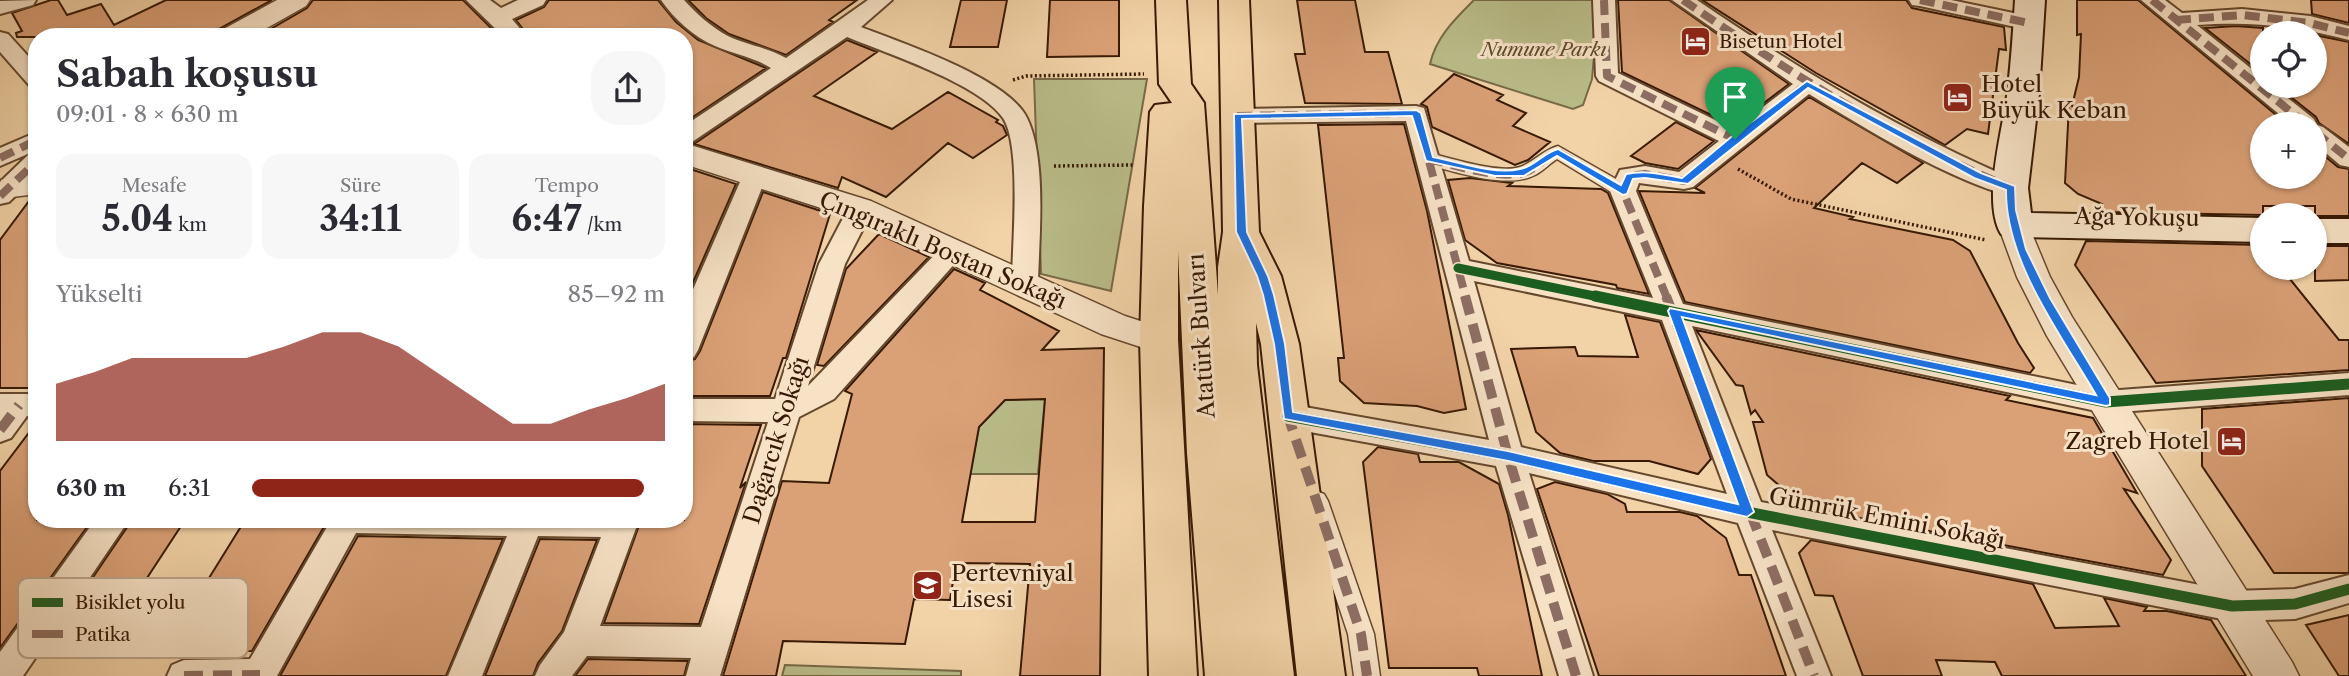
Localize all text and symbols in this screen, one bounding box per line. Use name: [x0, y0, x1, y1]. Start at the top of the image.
map controls: [2250, 21, 2327, 280]
button: locate: [2250, 21, 2327, 98]
hotel icon: Bisetun Hotel: [1679, 24, 1713, 58]
place label: Bisetun Hotel: [1719, 30, 1843, 53]
park label: Numune Parkı: [1479, 38, 1607, 61]
text: Sabah koşusu: [56, 50, 318, 97]
button: share: [591, 51, 665, 125]
pin: [1705, 67, 1765, 139]
place label: Hotel Büyük Keban: [1981, 70, 2127, 124]
icon: arrive: [1716, 78, 1754, 116]
hotel icon: Hotel Büyük Keban: [1941, 80, 1975, 114]
text: 09:01 · 8 × 630 m: [56, 100, 239, 128]
button: +: [2250, 112, 2327, 189]
text: Mesafe: [122, 174, 187, 197]
text: Süre: [340, 174, 381, 197]
text: Tempo: [535, 174, 599, 197]
street label: Çıngıraklı Bostan Sokağı: [815, 185, 1071, 315]
text: 5.04: [101, 197, 173, 240]
text: 34:11: [319, 197, 402, 240]
text: 6:47: [511, 197, 582, 240]
street label: Ağa Yokuşu: [2073, 202, 2200, 232]
button: −: [2250, 203, 2327, 280]
text: km: [173, 213, 207, 236]
text: /km: [582, 213, 622, 236]
street label: Atatürk Bulvarı: [1181, 253, 1221, 420]
text: Yükselti: [56, 280, 143, 308]
text: 85–92 m: [568, 280, 665, 308]
street label: Dağarcık Sokağı: [737, 353, 815, 527]
hotel icon: Zagreb Hotel: [2215, 424, 2249, 458]
place label: Zagreb Hotel: [2066, 427, 2209, 455]
text: 630 m: [56, 474, 126, 502]
text: 6:31: [168, 474, 210, 502]
street label: Gümrük Emini Sokağı: [1767, 481, 2007, 555]
place label: Pertevniyal Lisesi: [951, 559, 1074, 613]
school or university icon: Pertevniyal Lisesi: [911, 569, 945, 603]
legend: [18, 578, 248, 658]
text: Bisiklet yolu: [75, 591, 186, 614]
text: Patika: [75, 623, 130, 646]

